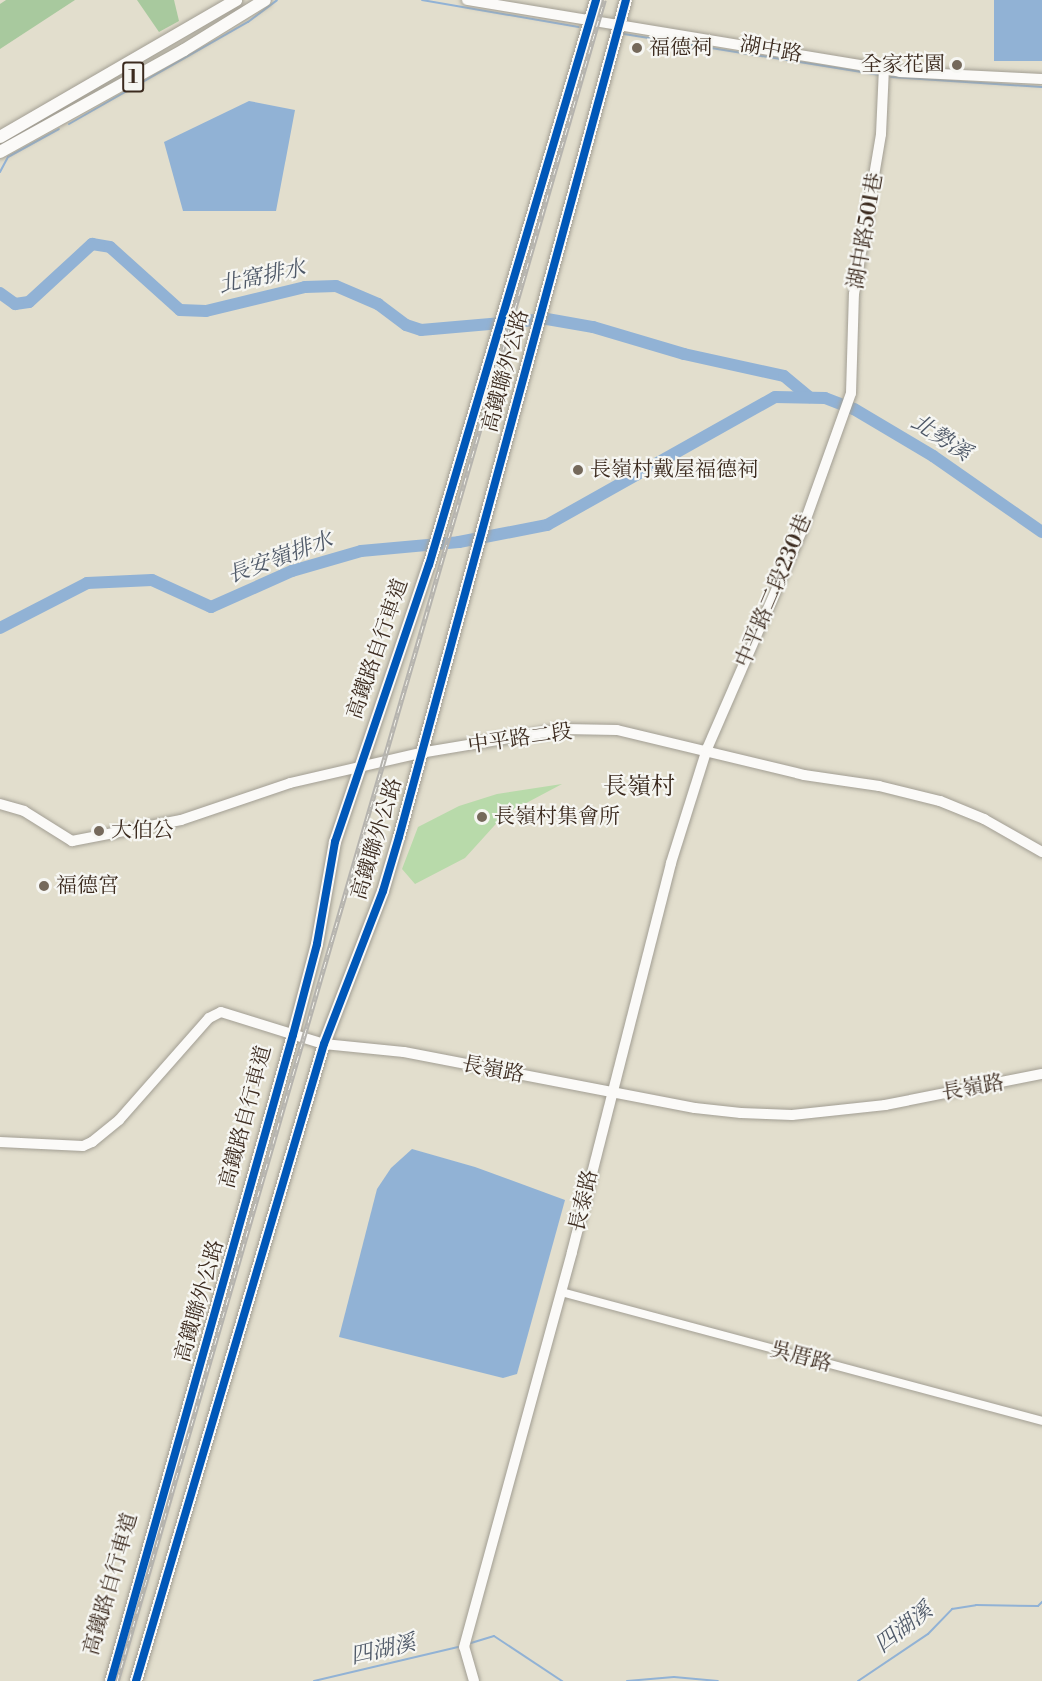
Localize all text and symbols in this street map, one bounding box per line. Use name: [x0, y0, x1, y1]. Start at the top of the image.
street label: 湖中路: [738, 32, 804, 68]
place label: 福德祠: [649, 35, 712, 61]
marker: 福德祠: [630, 41, 644, 55]
place label: 全家花園: [861, 52, 945, 78]
marker: 全家花園: [950, 58, 964, 72]
road number: 1: [121, 60, 145, 94]
street label: 湖中路501巷: [843, 171, 889, 291]
water label: 北窩排水: [216, 255, 308, 299]
street label: 高鐵聯外公路: [478, 307, 534, 435]
water label: 北勢溪: [906, 409, 976, 467]
place label: 長嶺村戴屋福德祠: [590, 457, 758, 483]
marker: 長嶺村戴屋福德祠: [571, 463, 585, 477]
street label: 中平路二段230巷: [730, 511, 818, 671]
water label: 長安嶺排水: [224, 527, 336, 589]
street label: 高鐵路自行車道: [342, 575, 414, 723]
street label: 中平路二段: [466, 719, 574, 759]
district label: 長嶺村: [603, 774, 675, 802]
street label: 高鐵聯外公路: [347, 775, 407, 903]
place label: 長嶺村集會所: [494, 804, 620, 830]
marker: 長嶺村集會所: [475, 810, 489, 824]
place label: 大伯公: [111, 818, 174, 844]
marker: 大伯公: [92, 824, 106, 838]
place label: 福德宮: [56, 873, 119, 899]
marker: 福德宮: [37, 879, 51, 893]
street label: 高鐵路自行車道: [215, 1043, 277, 1191]
street label: 長嶺路: [460, 1052, 526, 1088]
street label: 長嶺路: [940, 1070, 1006, 1106]
street label: 長泰路: [565, 1167, 603, 1235]
street label: 高鐵聯外公路: [171, 1237, 229, 1365]
street label: 吳厝路: [767, 1337, 835, 1377]
street label: 高鐵路自行車道: [79, 1510, 143, 1658]
water label: 四湖溪: [870, 1597, 938, 1659]
water label: 四湖溪: [348, 1630, 418, 1670]

